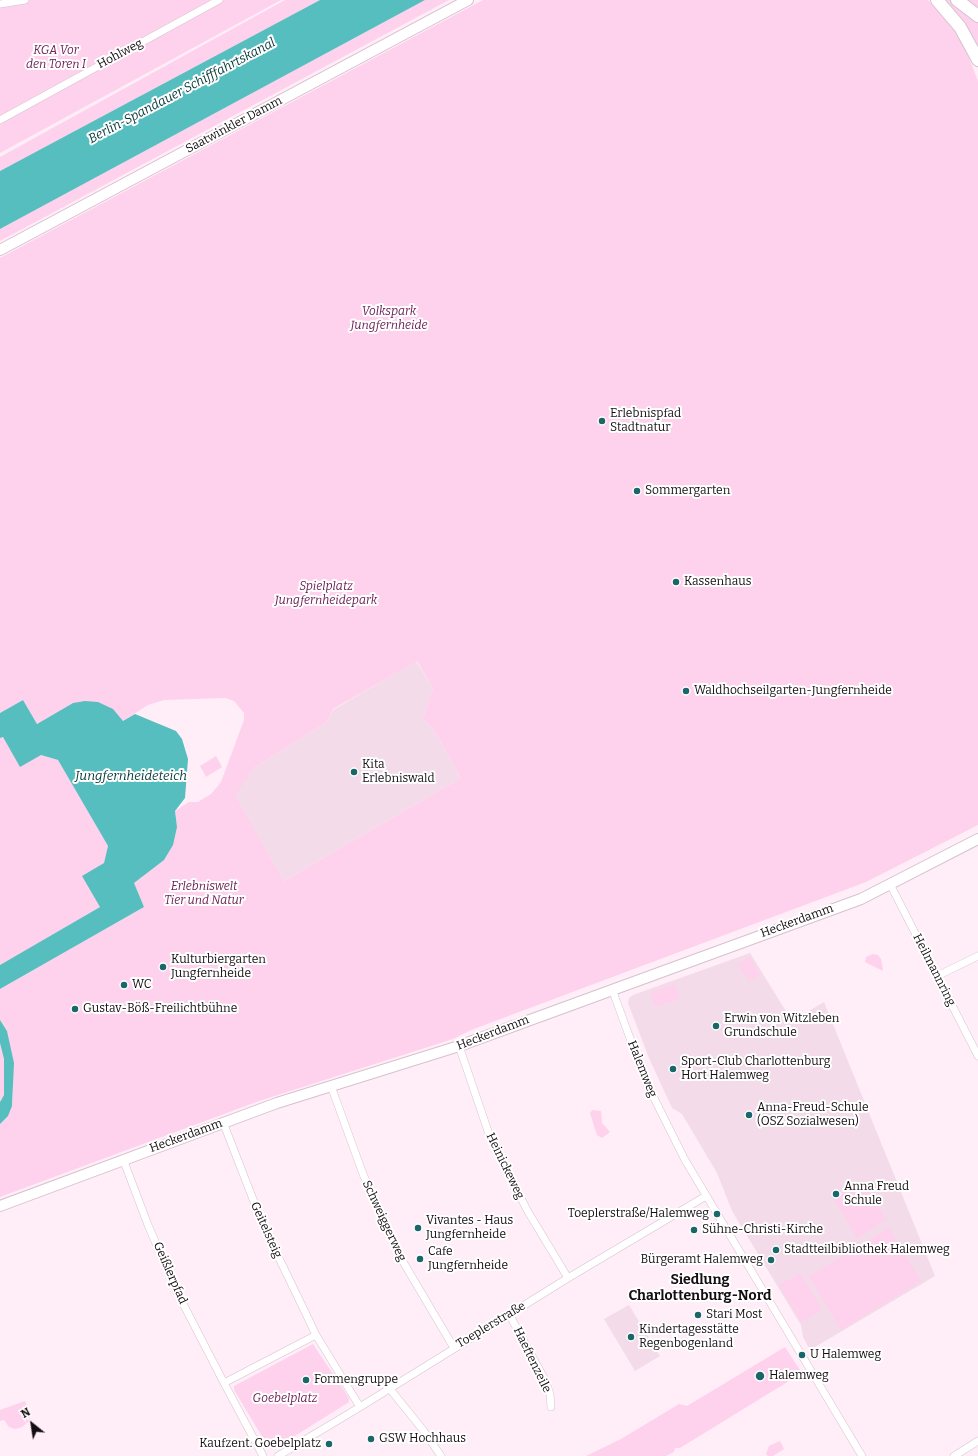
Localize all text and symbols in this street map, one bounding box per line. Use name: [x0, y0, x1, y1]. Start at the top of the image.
water label: Berlin-Spandauer Schifffahrtskanal: [86, 35, 278, 147]
street label: Hohlweg: [95, 36, 145, 72]
park label: KGA Vor den Toren I: [26, 44, 86, 72]
street label: Saatwinkler Damm: [183, 94, 285, 156]
park label: Volkspark Jungfernheide: [350, 305, 428, 333]
place label: Erlebnispfad Stadtnatur: [610, 407, 681, 435]
marker: Erlebnispfad Stadtnatur: [597, 416, 607, 426]
place label: Sommergarten: [645, 484, 730, 498]
marker: Sommergarten: [632, 486, 642, 496]
place label: Kassenhaus: [684, 575, 751, 589]
marker: Kassenhaus: [671, 577, 681, 587]
park label: Spielplatz Jungfernheidepark: [275, 580, 377, 608]
place label: Waldhochseilgarten-Jungfernheide: [694, 684, 892, 698]
marker: Waldhochseilgarten-Jungfernheide: [681, 686, 691, 696]
place label: Kita Erlebniswald: [362, 758, 435, 786]
marker: Kita Erlebniswald: [349, 767, 359, 777]
water label: Jungfernheideteich: [75, 768, 187, 784]
park label: Erlebniswelt Tier und Natur: [164, 880, 244, 908]
street label: Heckerdamm: [759, 901, 835, 941]
street label: Heilmannring: [910, 931, 958, 1009]
place label: Kulturbiergarten Jungfernheide: [171, 953, 266, 981]
marker: Kulturbiergarten Jungfernheide: [158, 962, 168, 972]
place label: WC: [132, 978, 151, 992]
marker: WC: [119, 980, 129, 990]
place label: Gustav-Böß-Freilichtbühne: [83, 1002, 237, 1016]
marker: Gustav-Böß-Freilichtbühne: [70, 1004, 80, 1014]
place label: Erwin von Witzleben Grundschule: [724, 1012, 839, 1040]
street label: Heckerdamm: [455, 1013, 531, 1053]
marker: Erwin von Witzleben Grundschule: [711, 1021, 721, 1031]
street label: Halemweg: [624, 1039, 660, 1099]
place label: Sport-Club Charlottenburg Hort Halemweg: [681, 1055, 830, 1083]
marker: Sport-Club Charlottenburg Hort Halemweg: [668, 1064, 678, 1074]
place label: Anna-Freud-Schule (OSZ Sozialwesen): [757, 1101, 869, 1129]
marker: Anna-Freud-Schule (OSZ Sozialwesen): [744, 1110, 754, 1120]
street label: Heckerdamm: [148, 1116, 224, 1156]
street label: Heinickeweg: [483, 1131, 527, 1201]
street label: Schweiggerweg: [359, 1178, 409, 1264]
place label: Anna Freud Schule: [844, 1180, 909, 1208]
marker: Anna Freud Schule: [831, 1189, 841, 1199]
street label: Geitelsteig: [247, 1200, 285, 1260]
place label: Toeplerstraße/Halemweg: [568, 1207, 709, 1221]
marker: Toeplerstraße/Halemweg: [712, 1209, 722, 1219]
place label: Vivantes - Haus Jungfernheide: [426, 1214, 513, 1242]
marker: Vivantes - Haus Jungfernheide: [413, 1223, 423, 1233]
place label: Sühne-Christi-Kirche: [702, 1223, 823, 1237]
marker: Sühne-Christi-Kirche: [689, 1225, 699, 1235]
street label: Geißlerpfad: [150, 1240, 190, 1306]
place label: Stadtteilbibliothek Halemweg: [784, 1243, 950, 1257]
place label: Cafe Jungfernheide: [428, 1245, 508, 1273]
marker: Stadtteilbibliothek Halemweg: [771, 1245, 781, 1255]
place label: Bürgeramt Halemweg: [640, 1253, 763, 1267]
marker: Cafe Jungfernheide: [415, 1254, 425, 1264]
marker: Bürgeramt Halemweg: [766, 1255, 776, 1265]
district label: Siedlung Charlottenburg-Nord: [629, 1272, 771, 1304]
street label: Toeplerstraße: [454, 1299, 528, 1351]
place label: Stari Most: [706, 1308, 762, 1322]
marker: Stari Most: [693, 1310, 703, 1320]
place label: Kindertagesstätte Regenbogenland: [639, 1323, 739, 1351]
street label: Haeftenzeile: [510, 1325, 554, 1395]
marker: Kindertagesstätte Regenbogenland: [626, 1332, 636, 1342]
place label: U Halemweg: [810, 1348, 881, 1362]
marker: U Halemweg: [797, 1350, 807, 1360]
place label: Halemweg: [769, 1369, 829, 1383]
marker: Halemweg: [754, 1370, 766, 1382]
place label: Formengruppe: [314, 1373, 398, 1387]
marker: Formengruppe: [301, 1375, 311, 1385]
park label: Goebelplatz: [253, 1392, 317, 1406]
north arrow: [12, 1404, 52, 1444]
text: N: [19, 1405, 33, 1421]
place label: GSW Hochhaus: [379, 1432, 466, 1446]
marker: GSW Hochhaus: [366, 1434, 376, 1444]
place label: Kaufzent. Goebelplatz: [199, 1437, 321, 1451]
marker: Kaufzent. Goebelplatz: [324, 1439, 334, 1449]

